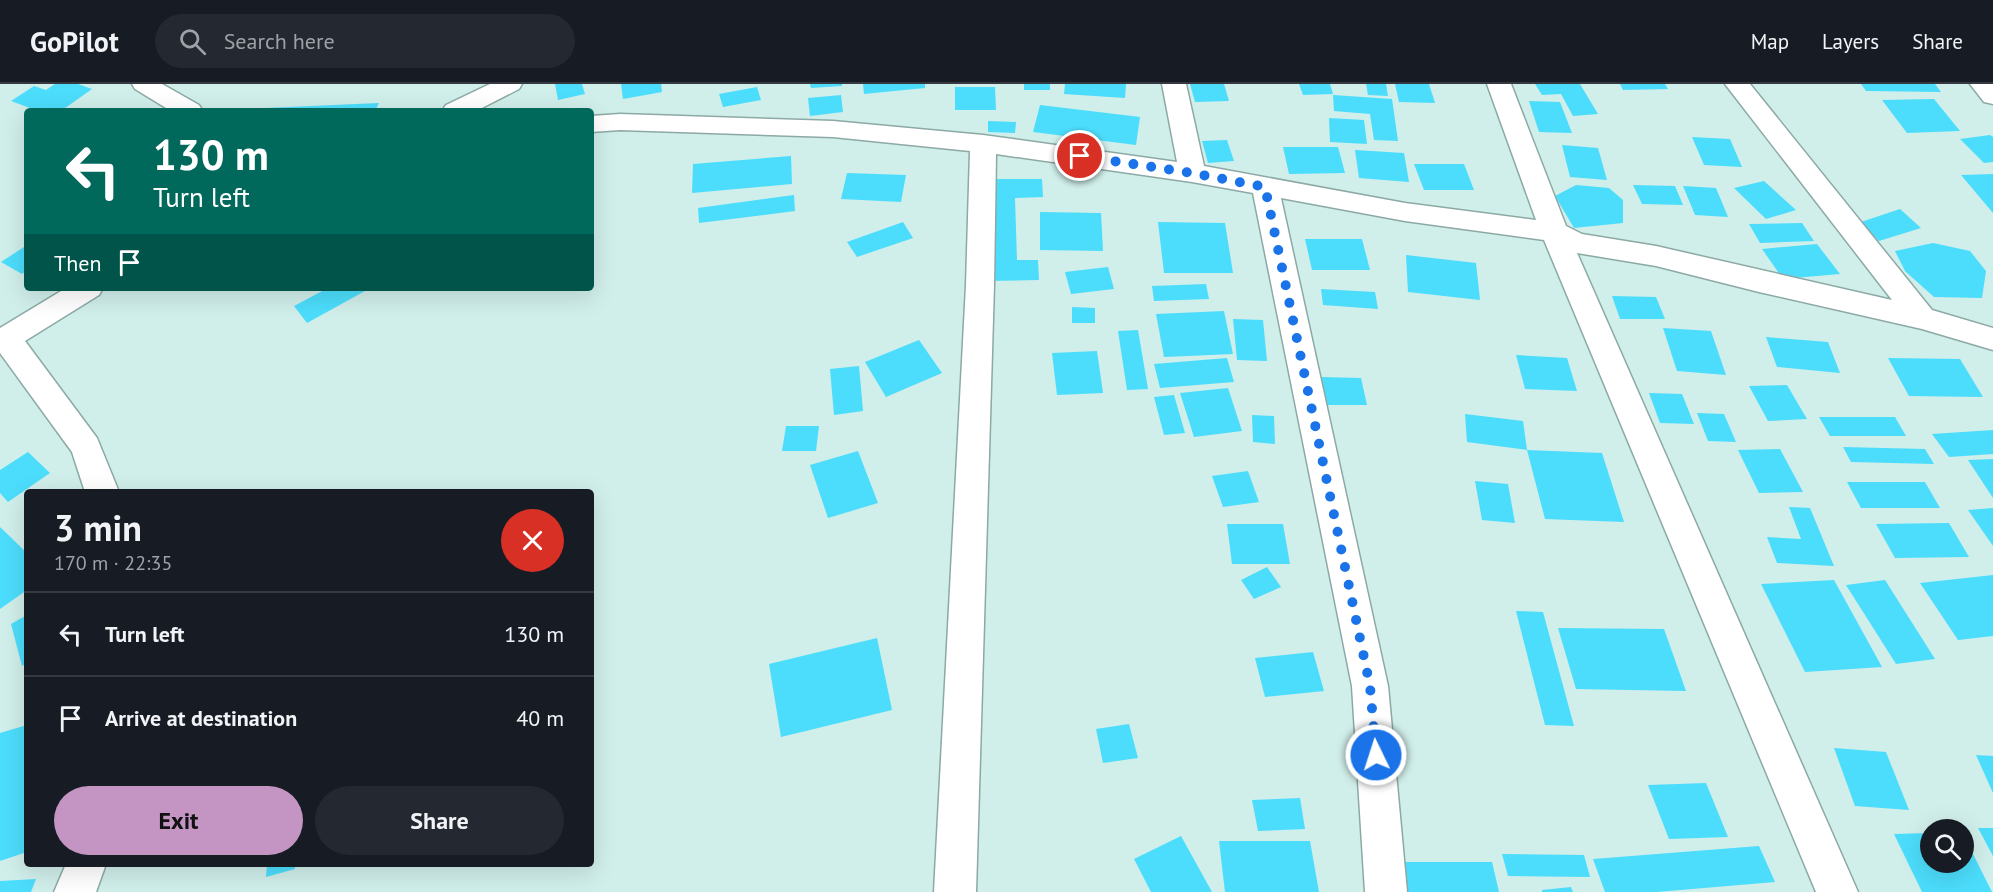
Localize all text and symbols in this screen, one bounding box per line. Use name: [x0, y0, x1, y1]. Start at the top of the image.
search box: [155, 14, 575, 68]
text: GoPilot: [30, 23, 119, 60]
icon: search: [176, 25, 209, 58]
text: Search here: [224, 27, 335, 55]
text: Map: [1751, 28, 1789, 55]
text: Layers: [1822, 28, 1879, 55]
text: Share: [1912, 28, 1963, 55]
text: 130 m: [153, 127, 269, 182]
pin: [1054, 130, 1105, 181]
icon: left: [54, 132, 132, 210]
icon: arrive: [1063, 139, 1096, 172]
text: Turn left: [153, 180, 250, 214]
icon: arrive: [113, 246, 146, 279]
text: Then: [54, 249, 101, 277]
text: 3 min: [54, 504, 142, 551]
button: close: [501, 509, 564, 572]
text: 170 m · 22:35: [54, 550, 172, 576]
icon: left: [54, 618, 87, 651]
text: Turn left: [105, 620, 185, 648]
text: 130 m: [504, 620, 564, 648]
icon: arrive: [54, 702, 87, 735]
text: Arrive at destination: [105, 704, 297, 732]
text: 40 m: [516, 704, 564, 732]
position arrow: [1344, 723, 1408, 787]
button: Exit: [54, 786, 303, 855]
button: Share: [315, 786, 564, 855]
map controls: [1920, 819, 1974, 873]
button: search: [1920, 819, 1974, 873]

